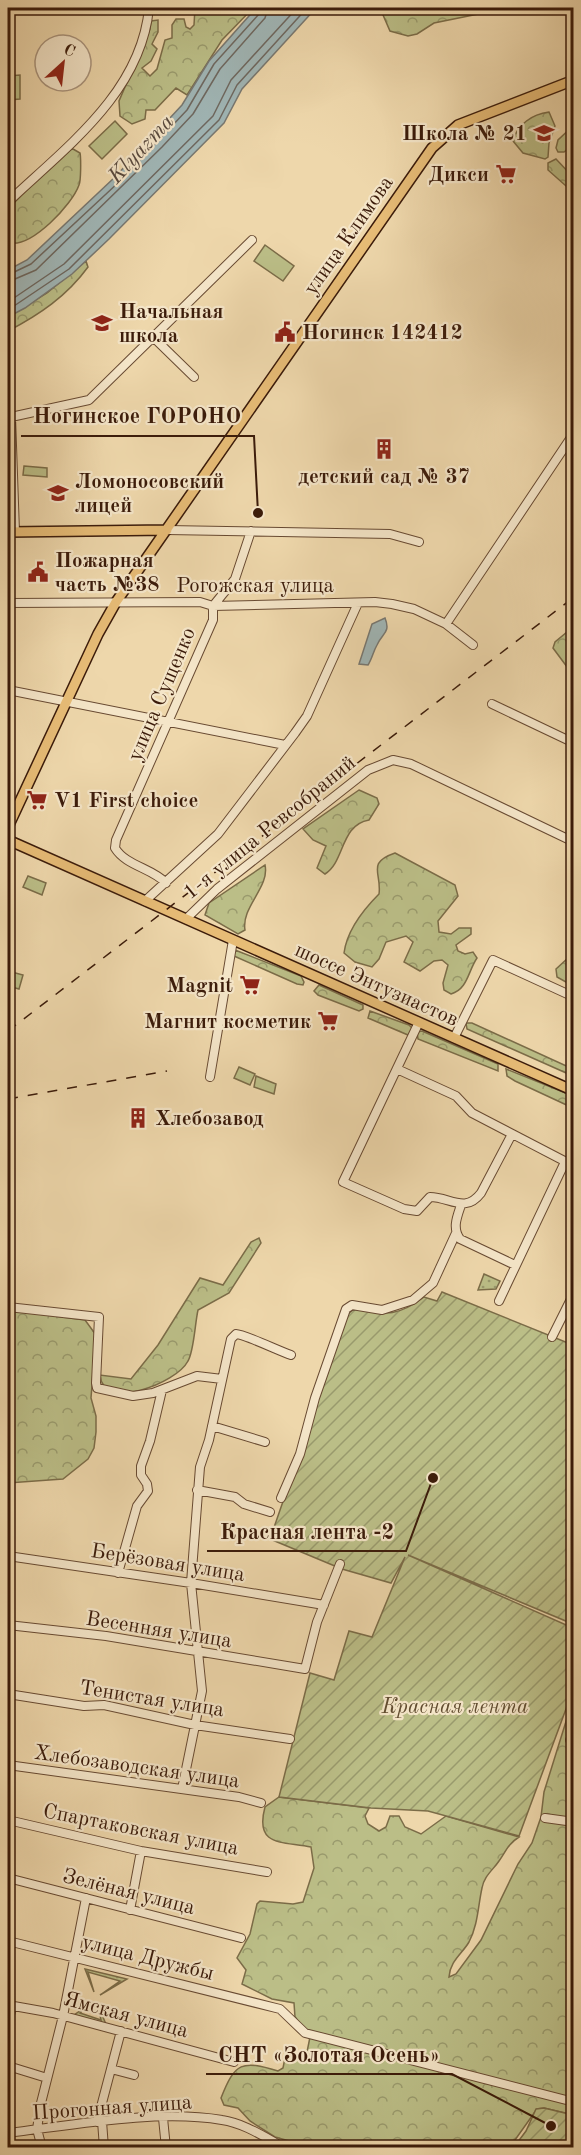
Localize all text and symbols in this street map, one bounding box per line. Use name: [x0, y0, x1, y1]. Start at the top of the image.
north arrow: [33, 33, 93, 93]
text: С: [61, 42, 77, 61]
water label: Klyazma: [104, 111, 179, 189]
school or university icon: Школа № 21: [532, 121, 556, 145]
place label: Школа № 21: [402, 124, 527, 145]
supermarket icon: Дикси: [494, 162, 518, 186]
place label: Дикси: [429, 165, 489, 186]
street label: улица Климова: [301, 173, 398, 299]
place label: Начальная школа: [119, 302, 224, 347]
school or university icon: Начальная школа: [90, 311, 114, 335]
public building icon: Ногинск 142412: [273, 320, 297, 344]
place label: Ногинск 142412: [302, 323, 463, 344]
callout: Ногинское ГОРОНО: [21, 396, 254, 436]
text: Ногинское ГОРОНО: [33, 406, 241, 428]
building icon: детский сад № 37: [372, 437, 396, 461]
place label: детский сад № 37: [298, 467, 470, 488]
place label: Ломоносовский лицей: [75, 472, 224, 517]
school or university icon: Ломоносовский лицей: [46, 481, 70, 505]
place label: Пожарная часть №38: [55, 551, 160, 596]
public building icon: Пожарная часть №38: [26, 560, 50, 584]
street label: Рогожская улица: [176, 576, 334, 597]
street label: улица Сущенко: [125, 625, 200, 764]
street label: 1-я улица Ревсобраний: [180, 752, 360, 904]
supermarket icon: V1 First choice: [25, 788, 49, 812]
place label: V1 First choice: [54, 791, 198, 812]
street label: шоссе Энтузиастов: [291, 940, 461, 1031]
supermarket icon: Magnit: [238, 973, 262, 997]
place label: Magnit: [166, 976, 233, 997]
supermarket icon: Магнит косметик: [316, 1009, 340, 1033]
place label: Магнит косметик: [144, 1012, 311, 1033]
building icon: Хлебозавод: [126, 1106, 150, 1130]
place label: Хлебозавод: [155, 1109, 264, 1130]
callout: Красная лента -2: [207, 1511, 406, 1551]
text: Красная лента -2: [220, 1522, 394, 1544]
street label: Берёзовая улица: [89, 1541, 246, 1586]
street label: Весенняя улица: [84, 1609, 233, 1652]
street label: Тенистая улица: [78, 1678, 226, 1721]
park label: Красная лента: [381, 1697, 528, 1718]
street label: Хлебозаводская улица: [33, 1743, 241, 1792]
street label: Спартаковская улица: [41, 1801, 240, 1860]
street label: Зелёная улица: [60, 1866, 197, 1919]
street label: улица Дружбы: [79, 1932, 216, 1985]
street label: Ямская улица: [61, 1989, 190, 2042]
callout: СНТ «Золотая Осень»: [206, 2034, 452, 2074]
text: СНТ «Золотая Осень»: [218, 2045, 440, 2067]
street label: Прогонная улица: [31, 2092, 193, 2125]

